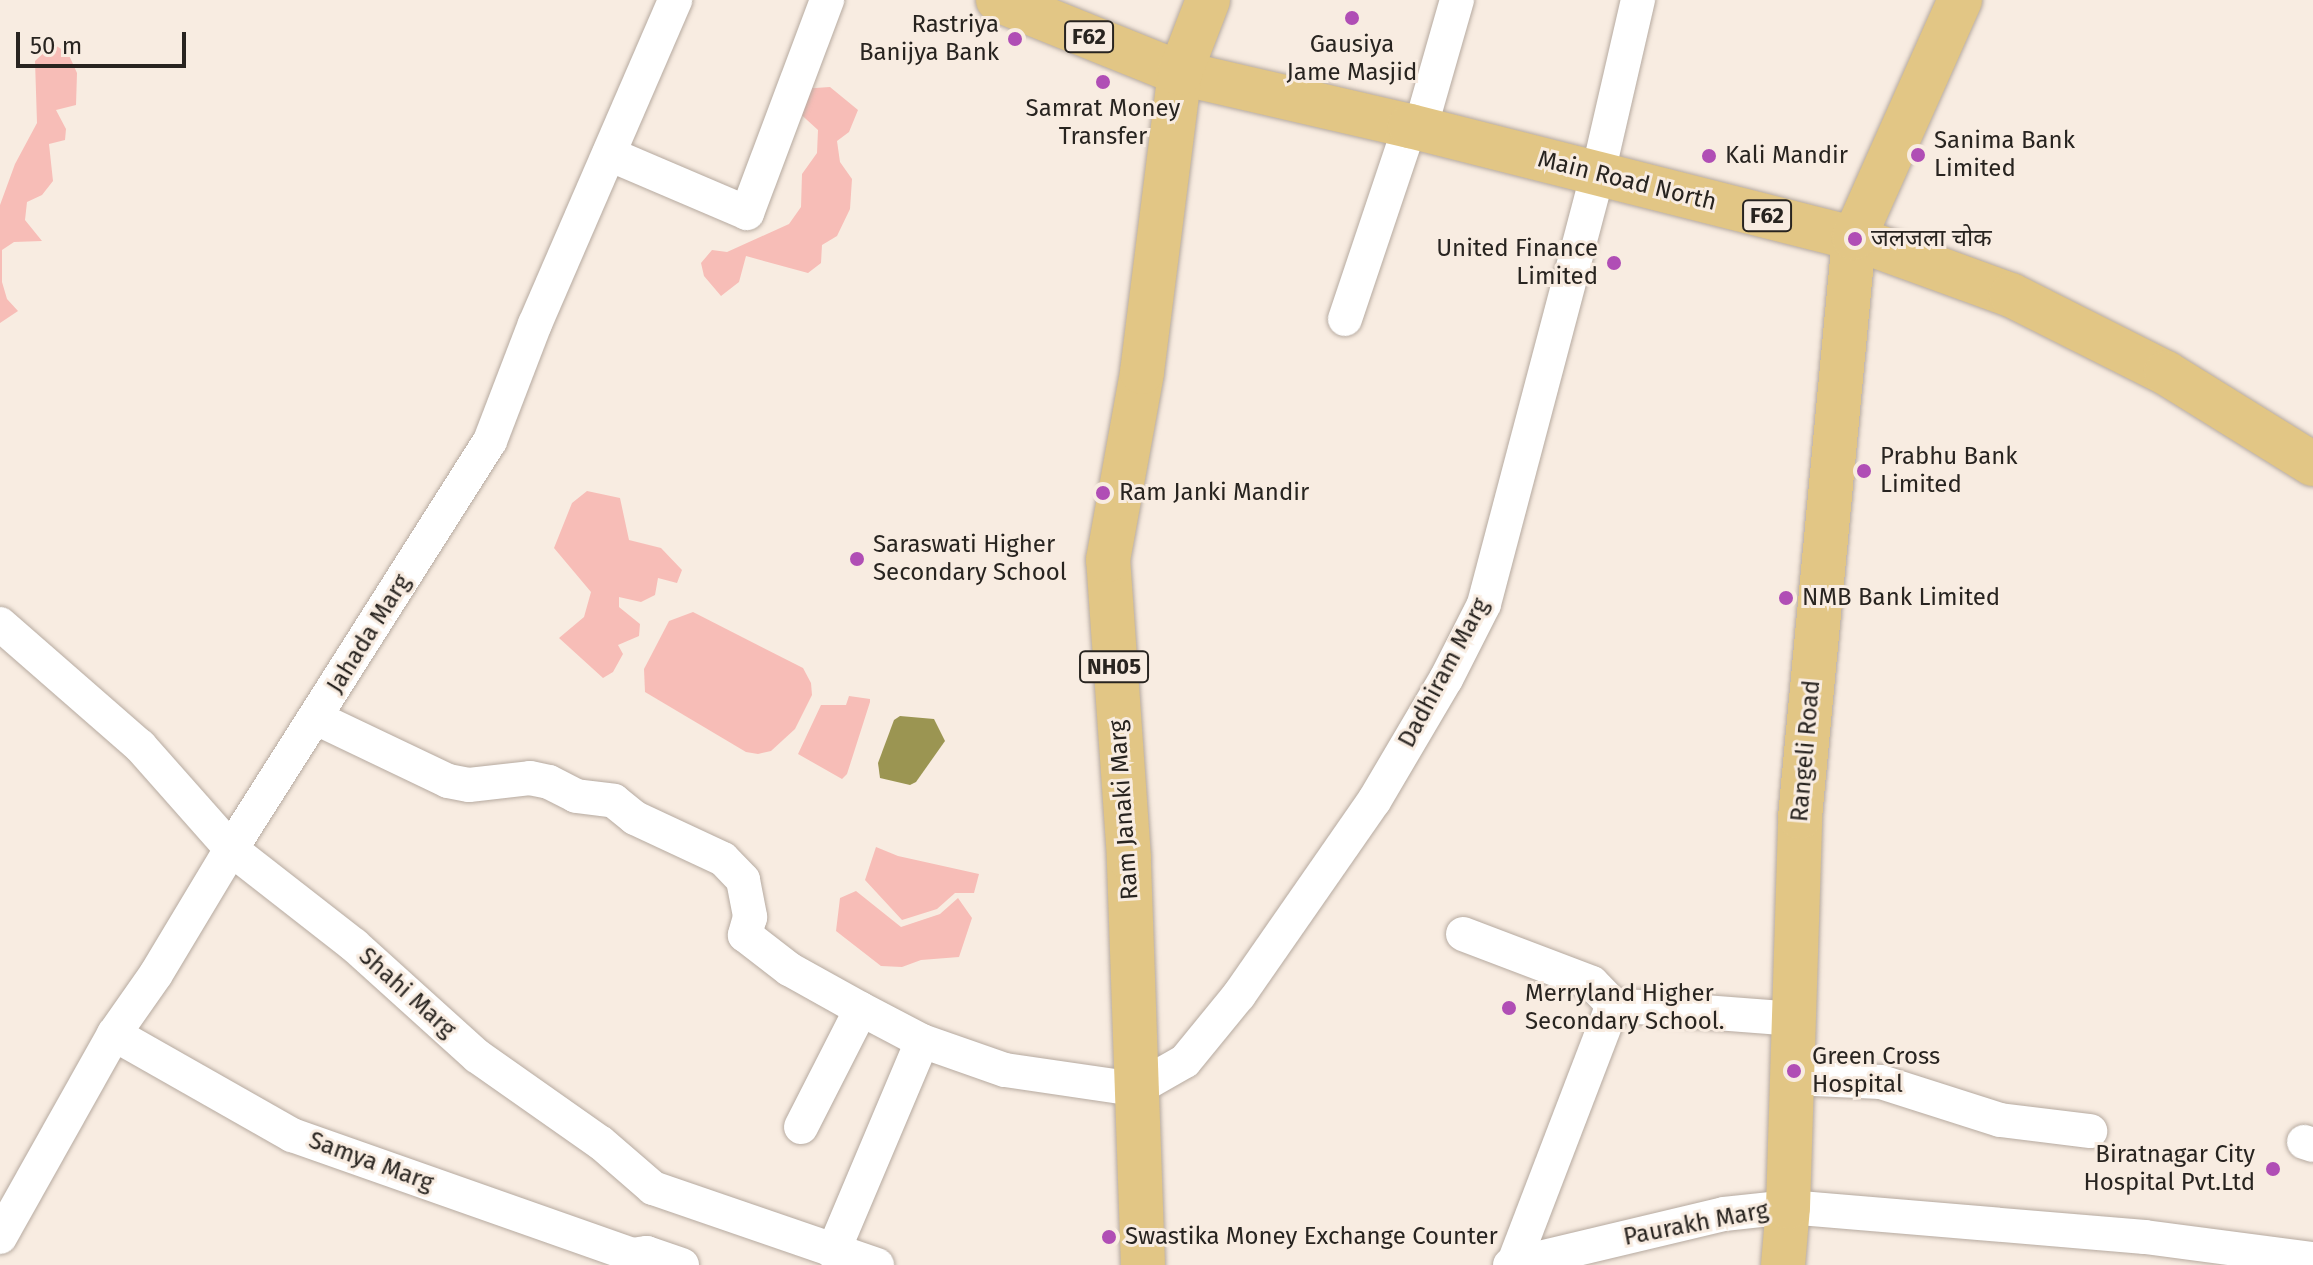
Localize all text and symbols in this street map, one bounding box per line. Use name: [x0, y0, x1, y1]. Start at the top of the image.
marker: Gausiya Jame Masjid: [1343, 9, 1361, 27]
place label: Rastriya Banijya Bank: [859, 11, 999, 67]
scale bar: [20, 16, 190, 66]
road number: F62: [1063, 19, 1115, 55]
marker: Rastriya Banijya Bank: [1006, 30, 1024, 48]
place label: Gausiya Jame Masjid: [1287, 31, 1417, 87]
text: 50 m: [30, 32, 82, 60]
marker: Samrat Money Transfer: [1094, 73, 1112, 91]
place label: Samrat Money Transfer: [1026, 95, 1180, 151]
place label: Sanima Bank Limited: [1934, 127, 2075, 183]
place label: Kali Mandir: [1725, 142, 1848, 170]
street label: Main Road North: [1535, 145, 1719, 217]
marker: Sanima Bank Limited: [1909, 146, 1927, 164]
marker: Kali Mandir: [1700, 147, 1718, 165]
road number: F62: [1741, 198, 1793, 234]
place label: जलजला चोक: [1871, 225, 1992, 253]
marker: जलजला चोक: [1846, 230, 1864, 248]
place label: United Finance Limited: [1436, 235, 1598, 291]
marker: United Finance Limited: [1605, 254, 1623, 272]
place label: Prabhu Bank Limited: [1880, 443, 2018, 499]
marker: Prabhu Bank Limited: [1855, 462, 1873, 480]
place label: Ram Janki Mandir: [1119, 479, 1309, 507]
marker: Ram Janki Mandir: [1094, 484, 1112, 502]
place label: Saraswati Higher Secondary School: [873, 531, 1067, 587]
marker: Saraswati Higher Secondary School: [848, 550, 866, 568]
street label: Jahada Marg: [321, 569, 417, 699]
place label: NMB Bank Limited: [1802, 584, 2000, 612]
marker: NMB Bank Limited: [1777, 589, 1795, 607]
street label: Dadhiram Marg: [1393, 593, 1495, 753]
road number: NH05: [1078, 649, 1150, 685]
street label: Rangeli Road: [1785, 679, 1827, 823]
street label: Ram Janaki Marg: [1103, 719, 1145, 901]
street label: Shahi Marg: [353, 942, 461, 1044]
place label: Merryland Higher Secondary School.: [1525, 980, 1725, 1036]
marker: Merryland Higher Secondary School.: [1500, 999, 1518, 1017]
place label: Green Cross Hospital: [1812, 1043, 1940, 1099]
marker: Green Cross Hospital: [1783, 1060, 1805, 1082]
street label: Samya Marg: [305, 1126, 437, 1198]
place label: Biratnagar City Hospital Pvt.Ltd: [2084, 1141, 2255, 1197]
marker: Biratnagar City Hospital Pvt.Ltd: [2262, 1158, 2284, 1180]
street label: Paurakh Marg: [1621, 1196, 1771, 1252]
place label: Swastika Money Exchange Counter: [1125, 1223, 1498, 1251]
marker: Swastika Money Exchange Counter: [1100, 1228, 1118, 1246]

